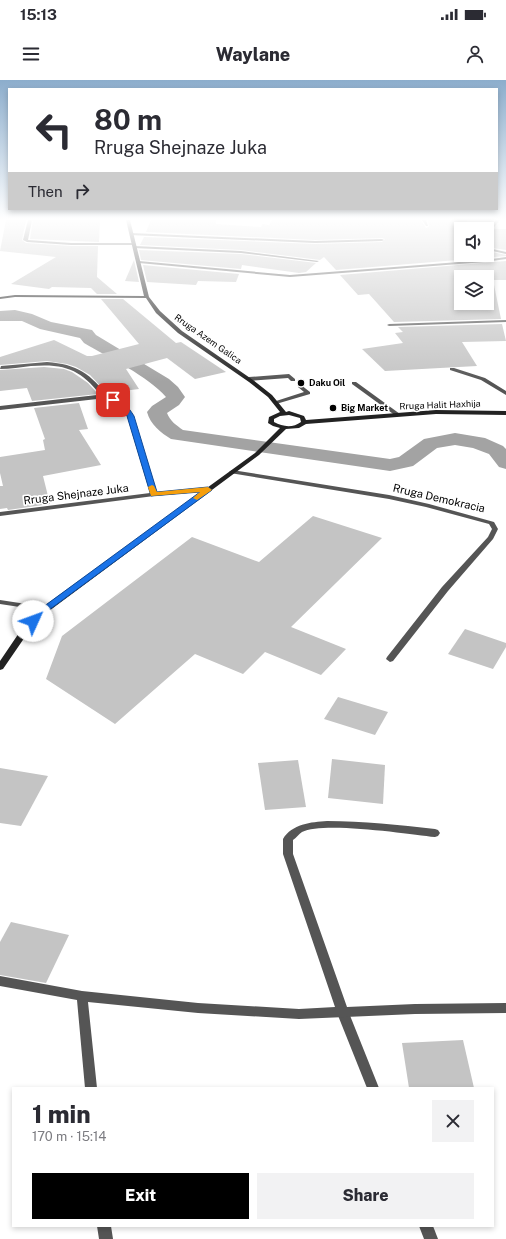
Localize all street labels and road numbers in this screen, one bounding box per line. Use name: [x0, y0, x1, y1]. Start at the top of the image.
street label: Rruga Azem Galica: [173, 311, 244, 366]
street label: Rruga Halit Haxhija: [399, 398, 481, 411]
street label: Rruga Shejnaze Juka: [23, 482, 129, 506]
street label: Rruga Demokracia: [392, 482, 486, 514]

